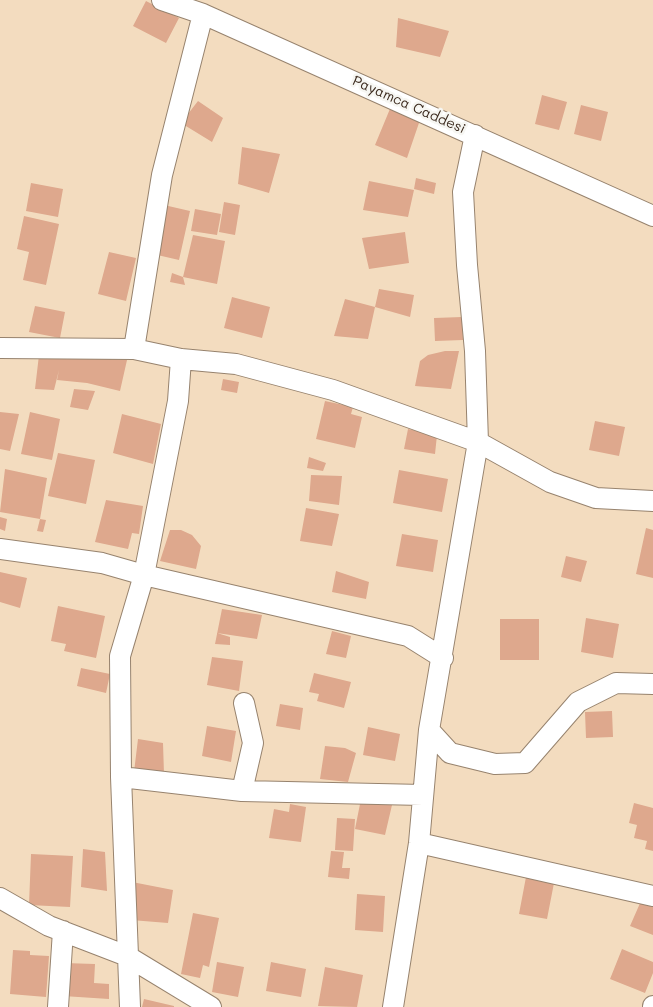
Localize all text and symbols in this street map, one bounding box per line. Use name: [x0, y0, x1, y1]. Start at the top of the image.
street label: Payamca Caddesi: [350, 72, 468, 138]

